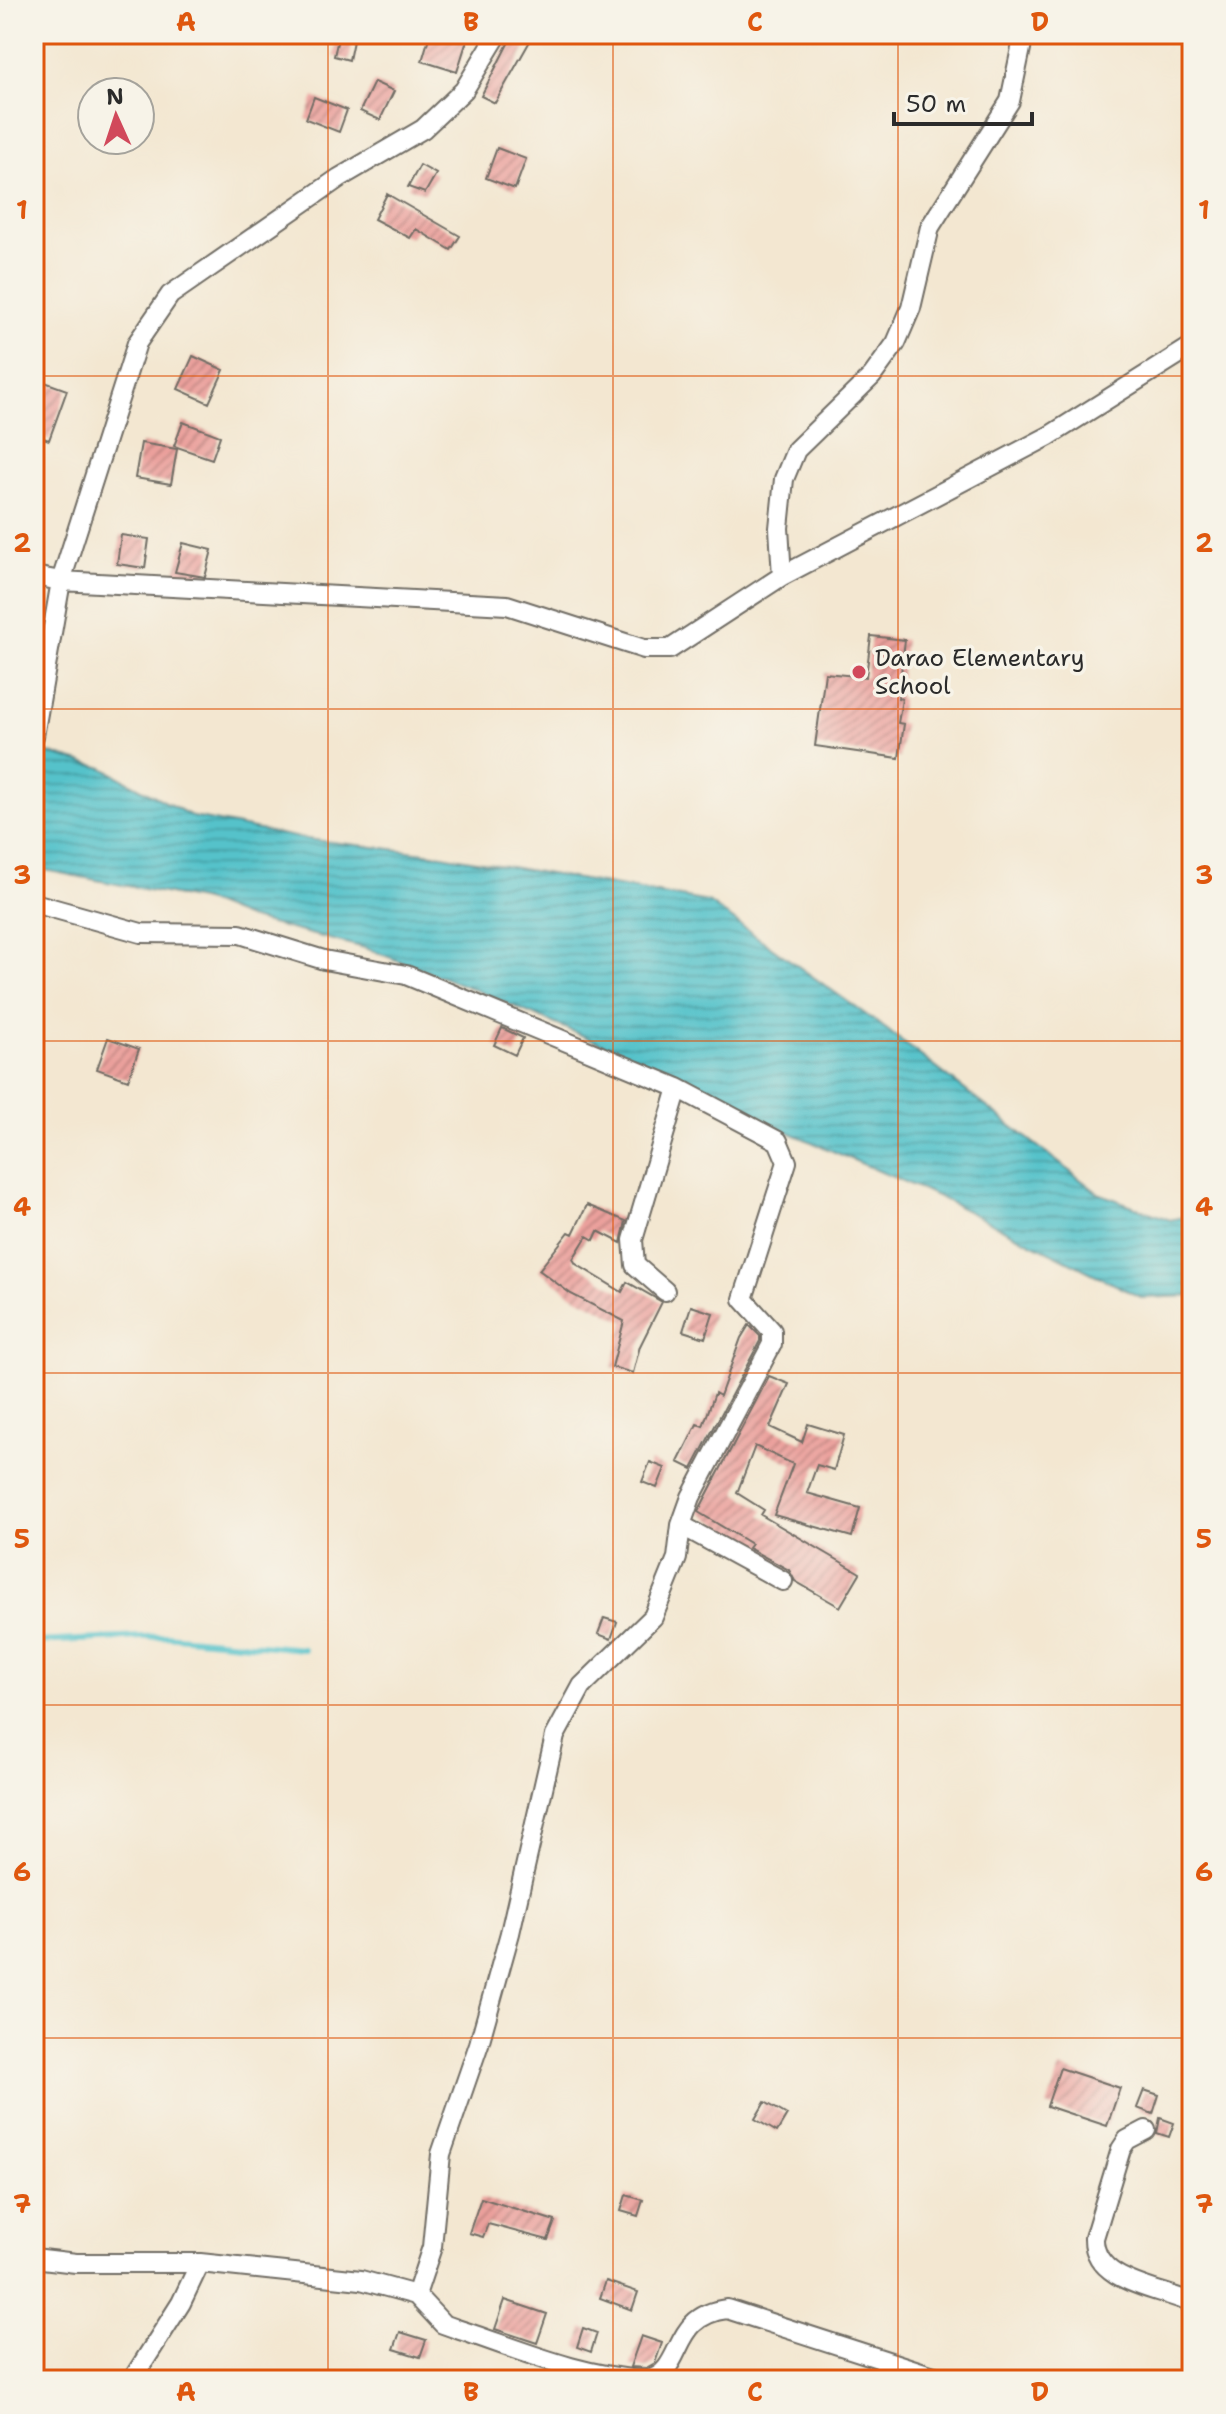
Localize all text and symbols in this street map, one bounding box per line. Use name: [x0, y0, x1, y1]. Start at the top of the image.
text: A: [176, 4, 196, 39]
text: B: [463, 4, 479, 39]
text: C: [747, 4, 763, 39]
text: D: [1031, 4, 1049, 39]
north arrow: [76, 76, 156, 156]
scale bar: [894, 76, 1032, 126]
text: N: [106, 82, 124, 111]
text: 50 m: [906, 88, 966, 120]
text: 1: [16, 192, 28, 227]
text: 1: [1198, 192, 1210, 227]
text: 2: [13, 525, 31, 560]
text: 2: [1195, 525, 1213, 560]
place label: Darao Elementary School: [875, 642, 1084, 702]
marker: Darao Elementary School: [850, 663, 868, 681]
text: 3: [13, 857, 31, 892]
text: 3: [1195, 857, 1213, 892]
text: 4: [13, 1189, 31, 1224]
text: 4: [1195, 1189, 1213, 1224]
text: 5: [14, 1521, 30, 1556]
text: 5: [1196, 1521, 1212, 1556]
text: 6: [13, 1854, 31, 1889]
text: 6: [1195, 1854, 1213, 1889]
text: 7: [13, 2186, 31, 2221]
text: 7: [1195, 2186, 1213, 2221]
text: A: [176, 2374, 196, 2409]
text: B: [463, 2374, 479, 2409]
text: C: [747, 2374, 763, 2409]
text: D: [1031, 2374, 1049, 2409]

